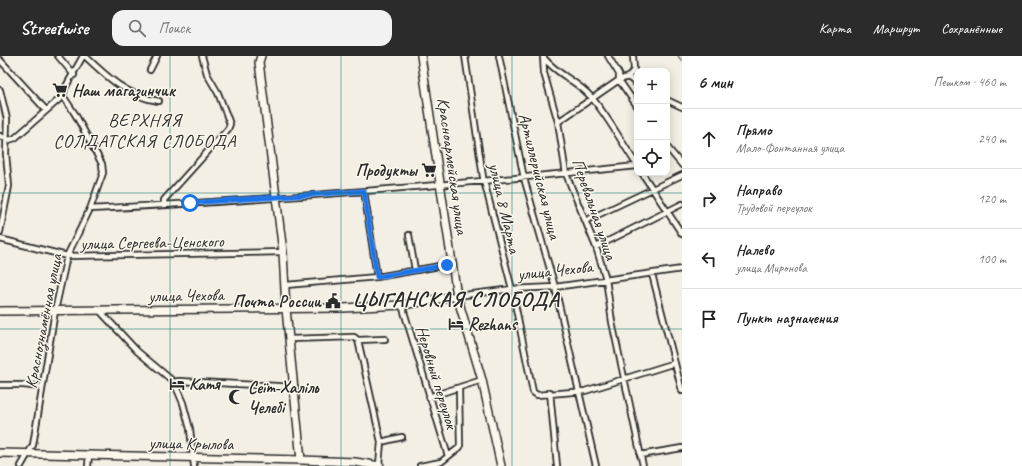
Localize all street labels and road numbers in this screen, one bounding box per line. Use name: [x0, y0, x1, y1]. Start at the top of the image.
street label: Красноармейская улица: [433, 96, 473, 237]
street label: Артиллерийская улица: [514, 111, 566, 243]
street label: Перевальная улица: [567, 156, 622, 264]
street label: улица 8 Марта: [484, 160, 525, 256]
street label: улица Сергеева-Ценского: [79, 231, 225, 254]
street label: Краснознамённая улица: [20, 251, 68, 390]
street label: улица Чехова: [516, 256, 596, 285]
street label: улица Чехова: [147, 284, 226, 307]
street label: Неровный переулок: [411, 323, 463, 433]
street label: улица Крылова: [148, 432, 234, 455]

